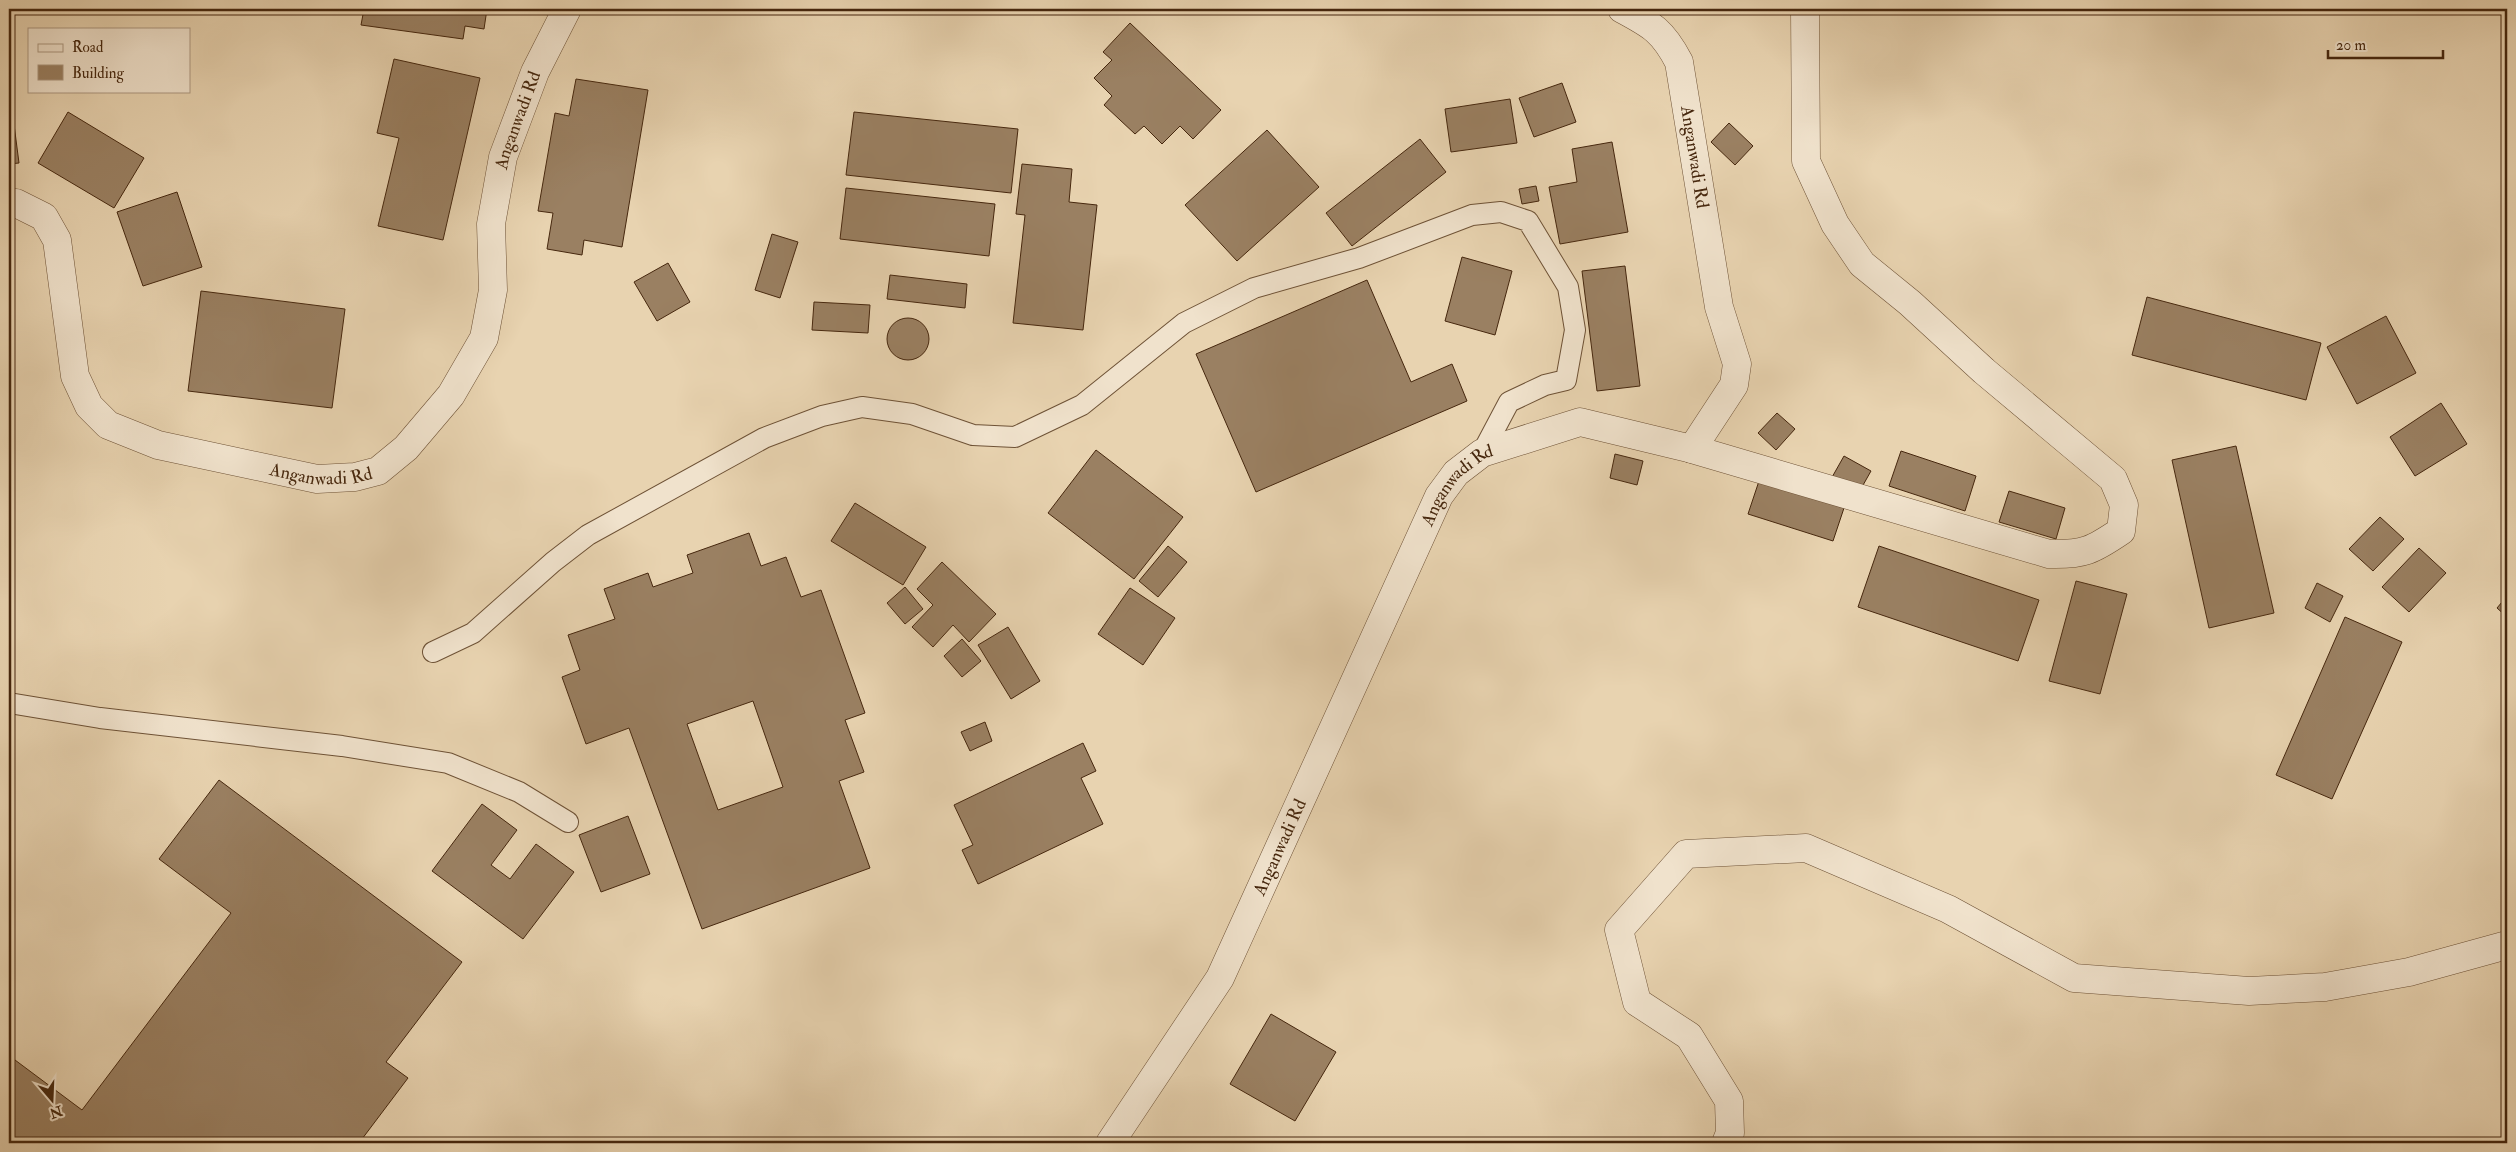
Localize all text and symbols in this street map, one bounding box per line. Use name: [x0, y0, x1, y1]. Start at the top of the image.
legend: [28, 28, 190, 92]
scale bar: [2328, 28, 2444, 60]
text: 20 m: [2336, 36, 2366, 55]
text: Road: [72, 38, 104, 57]
text: Building: [72, 64, 124, 83]
street label: Anganwadi Rd: [490, 68, 546, 172]
street label: Anganwadi Rd: [1675, 103, 1714, 210]
street label: Anganwadi Rd: [1416, 439, 1496, 531]
street label: Anganwadi Rd: [266, 458, 375, 491]
street label: Anganwadi Rd: [1248, 795, 1312, 900]
north arrow: [28, 1074, 78, 1124]
text: N: [47, 1101, 66, 1122]

